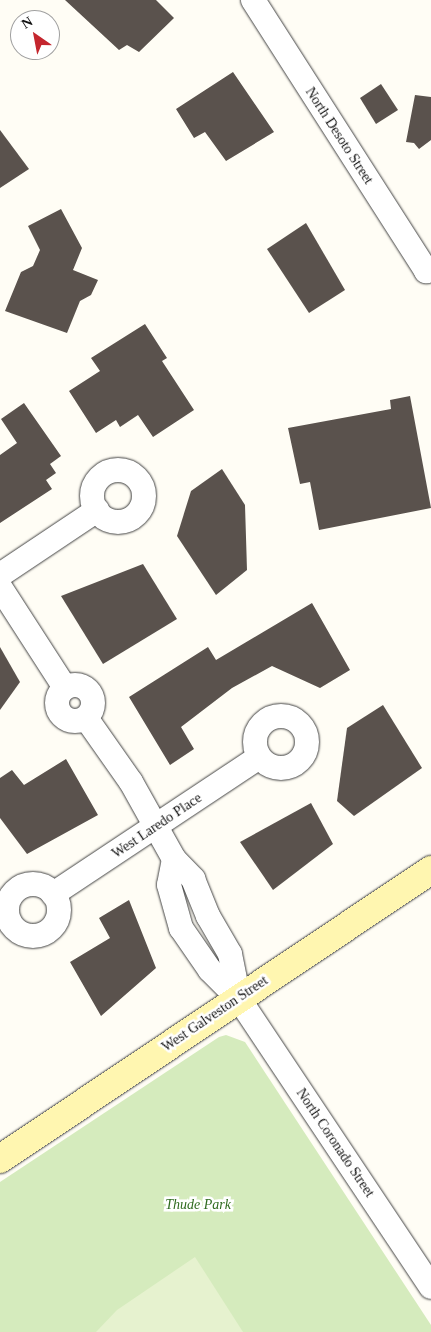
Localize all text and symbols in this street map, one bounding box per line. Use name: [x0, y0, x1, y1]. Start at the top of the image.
north arrow: [10, 10, 60, 60]
text: N: [19, 14, 35, 32]
street label: North Desoto Street: [301, 84, 377, 188]
street label: West Laredo Place: [109, 790, 205, 862]
street label: West Galveston Street: [159, 972, 271, 1056]
street label: North Coronado Street: [292, 1085, 378, 1201]
park label: Thude Park: [165, 1197, 231, 1213]

